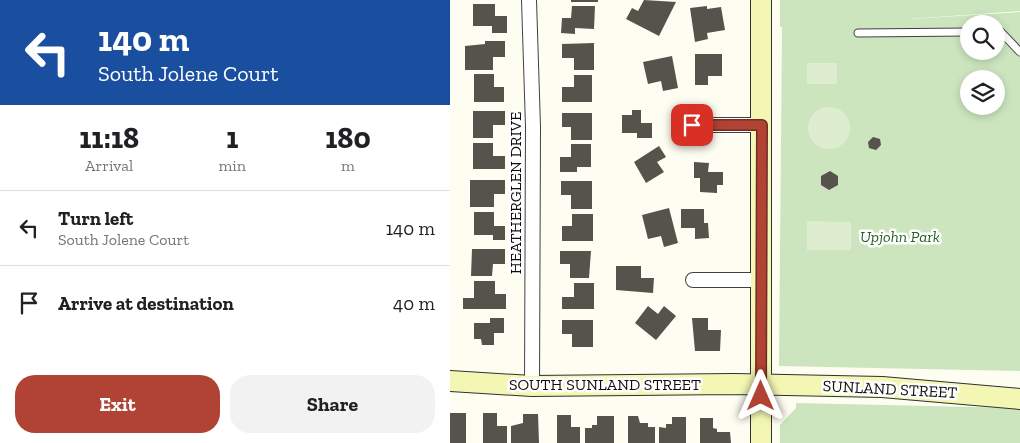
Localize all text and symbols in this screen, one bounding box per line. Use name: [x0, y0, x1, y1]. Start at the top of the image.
map controls: [960, 15, 1005, 115]
button: search: [960, 15, 1005, 60]
text: 140 m: [98, 18, 189, 60]
icon: left: [15, 20, 80, 85]
text: South Jolene Court: [98, 60, 278, 87]
button: layers: [960, 70, 1005, 115]
pin: [671, 104, 713, 146]
icon: arrive: [678, 111, 706, 139]
street label: HEATHERGLEN DRIVE: [506, 112, 525, 274]
text: 11:18: [79, 120, 139, 156]
text: 1: [226, 120, 238, 156]
text: 180: [325, 120, 371, 156]
text: Arrival: [85, 156, 133, 175]
text: min: [218, 156, 246, 175]
text: m: [341, 156, 355, 175]
text: Turn left: [58, 207, 133, 230]
icon: left: [15, 214, 43, 242]
text: 140 m: [386, 217, 435, 240]
park label: Upjohn Park: [860, 227, 940, 246]
text: South Jolene Court: [58, 230, 189, 249]
icon: arrive: [15, 289, 43, 317]
text: Arrive at destination: [58, 292, 234, 315]
text: 40 m: [393, 292, 435, 315]
position arrow: [734, 369, 786, 421]
button: Exit: [15, 375, 220, 433]
button: Share: [230, 375, 435, 433]
street label: SOUTH SUNLAND STREET: [509, 375, 701, 394]
street label: SUNLAND STREET: [822, 376, 958, 402]

